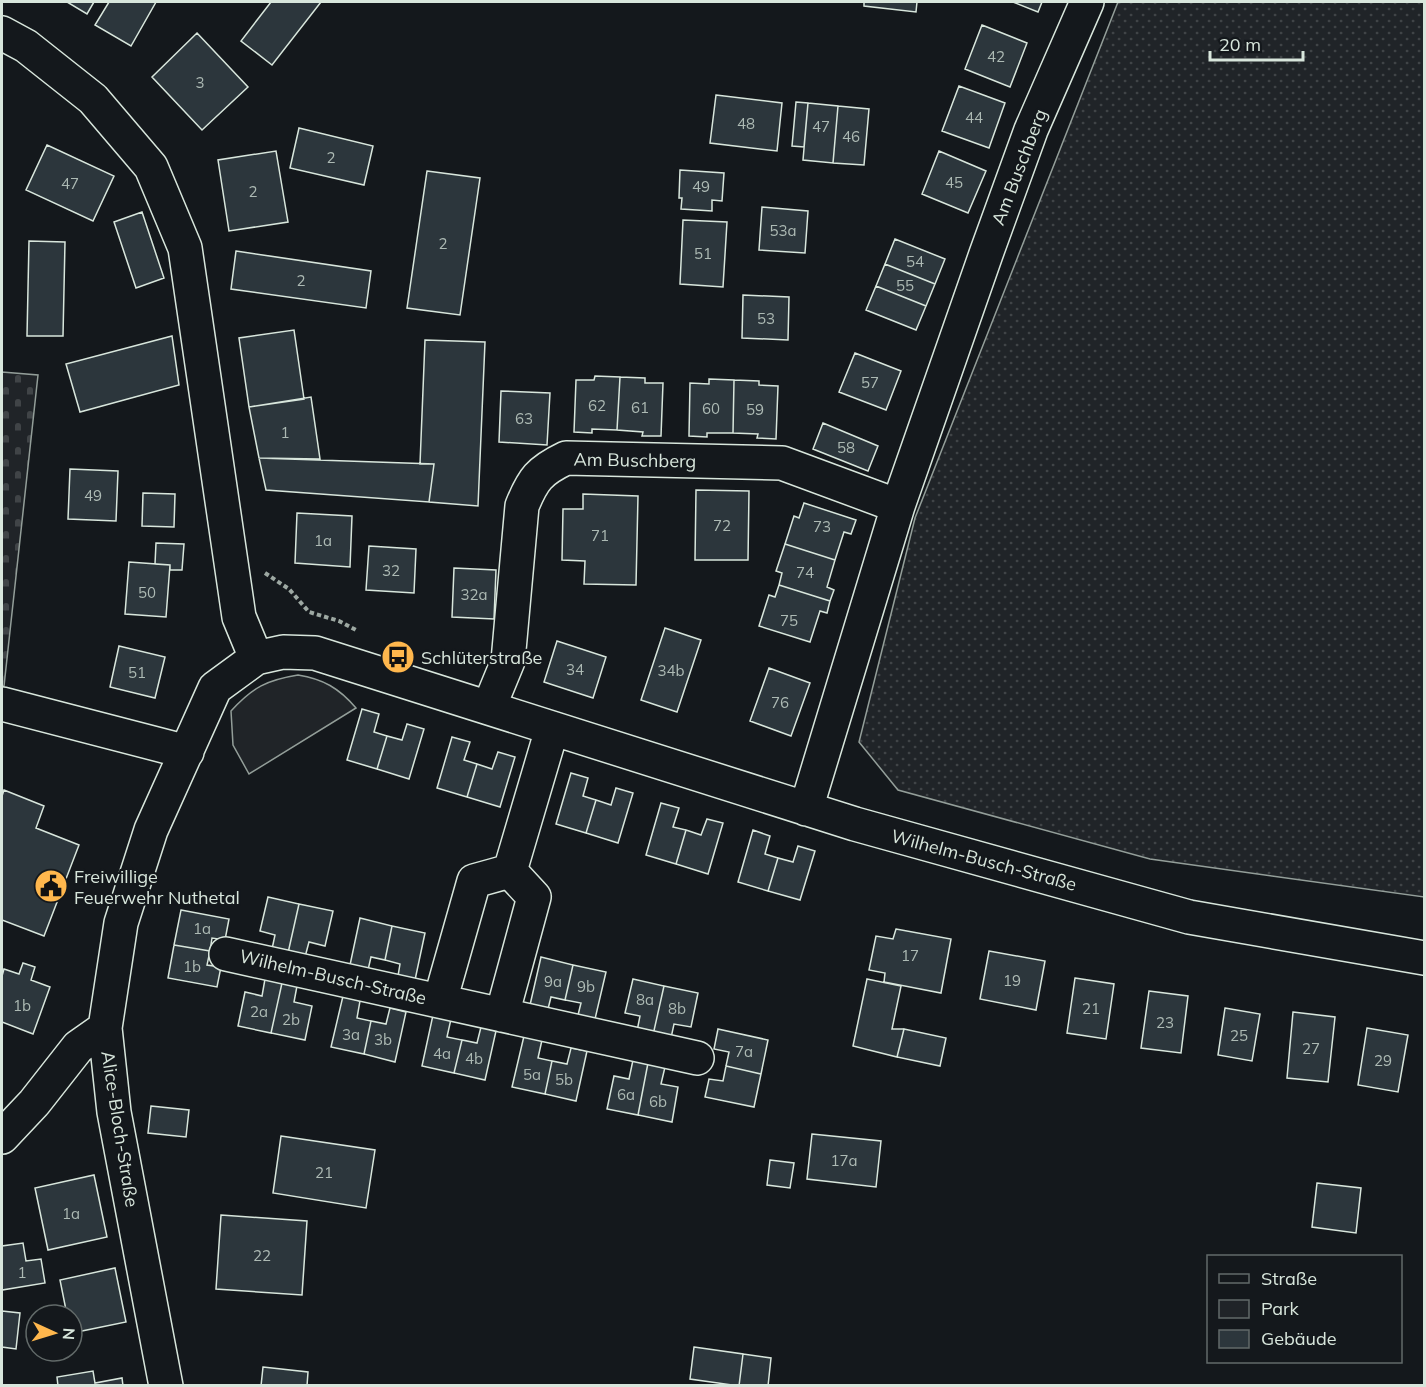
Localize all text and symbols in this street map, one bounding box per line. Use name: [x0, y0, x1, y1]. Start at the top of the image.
scale bar: [1210, 24, 1303, 62]
text: 20 m: [1219, 33, 1261, 56]
house number: 42: [987, 47, 1005, 66]
house number: 3: [195, 73, 205, 92]
street label: Am Buschberg: [986, 106, 1052, 228]
house number: 44: [965, 108, 983, 127]
house number: 48: [737, 114, 755, 133]
house number: 47: [812, 117, 830, 136]
house number: 46: [842, 127, 860, 146]
house number: 2: [326, 148, 336, 167]
house number: 45: [945, 173, 963, 192]
house number: 47: [61, 174, 79, 193]
house number: 49: [692, 177, 710, 196]
house number: 2: [248, 182, 258, 201]
house number: 53a: [769, 221, 797, 240]
house number: 2: [438, 234, 448, 253]
house number: 51: [694, 244, 712, 263]
house number: 54: [906, 252, 924, 271]
house number: 2: [296, 271, 306, 290]
house number: 55: [896, 276, 914, 295]
house number: 53: [757, 309, 775, 328]
house number: 57: [861, 373, 879, 392]
house number: 62: [588, 396, 606, 415]
house number: 61: [631, 398, 649, 417]
house number: 60: [702, 399, 720, 418]
house number: 59: [746, 400, 764, 419]
house number: 63: [515, 409, 533, 428]
house number: 1: [280, 423, 290, 442]
house number: 58: [837, 438, 855, 457]
street label: Am Buschberg: [574, 447, 696, 473]
house number: 49: [84, 486, 102, 505]
house number: 72: [713, 516, 731, 535]
house number: 73: [813, 517, 831, 536]
house number: 71: [591, 526, 609, 545]
house number: 1a: [314, 531, 332, 550]
house number: 32: [382, 561, 400, 580]
house number: 74: [796, 563, 814, 582]
house number: 50: [138, 583, 156, 602]
house number: 32a: [460, 585, 488, 604]
house number: 75: [780, 611, 798, 630]
bus stop icon: Schlüterstraße: [380, 639, 416, 675]
place label: Schlüterstraße: [421, 646, 542, 669]
house number: 34: [566, 660, 584, 679]
house number: 34b: [657, 661, 685, 680]
house number: 51: [128, 663, 146, 682]
house number: 76: [771, 693, 789, 712]
street label: Wilhelm-Busch-Straße: [889, 824, 1079, 896]
place label: Freiwillige Feuerwehr Nuthetal: [74, 865, 240, 909]
public building icon: Freiwillige Feuerwehr Nuthetal: [33, 868, 69, 904]
house number: 1a: [193, 919, 211, 938]
street label: Wilhelm-Busch-Straße: [237, 944, 429, 1010]
house number: 17: [901, 946, 919, 965]
house number: 1b: [183, 957, 201, 976]
house number: 19: [1003, 971, 1021, 990]
house number: 9a: [544, 972, 562, 991]
house number: 9b: [577, 977, 595, 996]
house number: 8a: [636, 990, 654, 1009]
house number: 1b: [13, 996, 31, 1015]
house number: 8b: [668, 999, 686, 1018]
house number: 21: [1082, 999, 1100, 1018]
house number: 2a: [250, 1002, 268, 1021]
house number: 2b: [282, 1010, 300, 1029]
house number: 23: [1156, 1013, 1174, 1032]
house number: 3a: [342, 1025, 360, 1044]
house number: 25: [1230, 1026, 1248, 1045]
house number: 3b: [374, 1030, 392, 1049]
house number: 27: [1302, 1039, 1320, 1058]
house number: 7a: [735, 1042, 753, 1061]
house number: 4a: [433, 1044, 451, 1063]
street label: Alice-Bloch-Straße: [96, 1049, 144, 1209]
house number: 4b: [465, 1049, 483, 1068]
house number: 29: [1374, 1051, 1392, 1070]
house number: 5a: [523, 1065, 541, 1084]
house number: 5b: [555, 1070, 573, 1089]
house number: 6a: [617, 1085, 635, 1104]
house number: 6b: [649, 1092, 667, 1111]
house number: 17a: [830, 1151, 858, 1170]
house number: 21: [315, 1163, 333, 1182]
house number: 1a: [62, 1204, 80, 1223]
house number: 22: [253, 1246, 271, 1265]
legend: [1207, 1255, 1402, 1363]
house number: 1: [17, 1263, 27, 1282]
text: Straße: [1261, 1267, 1317, 1290]
text: Park: [1261, 1297, 1300, 1320]
north arrow: [24, 1303, 84, 1363]
text: N: [59, 1327, 79, 1341]
text: Gebäude: [1261, 1327, 1337, 1350]

